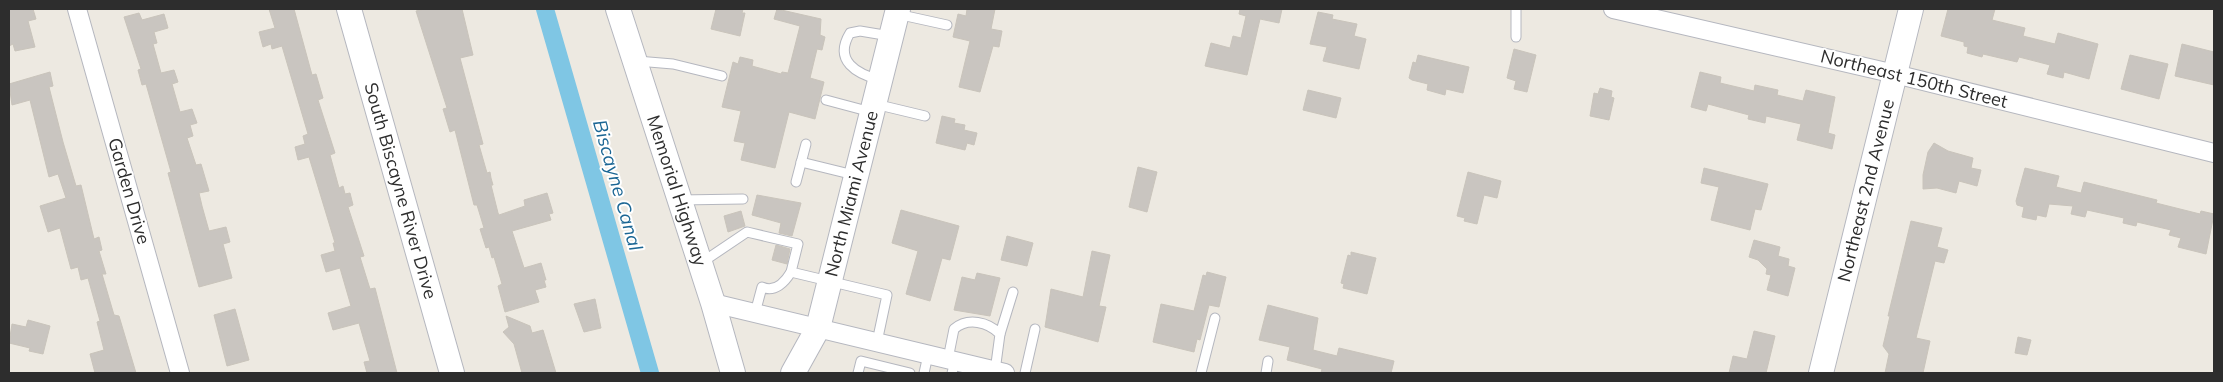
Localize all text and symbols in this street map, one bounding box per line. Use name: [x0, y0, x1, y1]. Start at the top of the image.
street label: Northeast 150th Street: [1818, 44, 2010, 113]
street label: South Biscayne River Drive: [359, 80, 442, 302]
street label: Northeast 2nd Avenue: [1832, 96, 1899, 284]
street label: North Miami Avenue: [819, 108, 883, 279]
street label: Memorial Highway: [642, 112, 712, 269]
water label: Biscayne Canal: [588, 117, 648, 254]
street label: Garden Drive: [103, 135, 156, 247]

